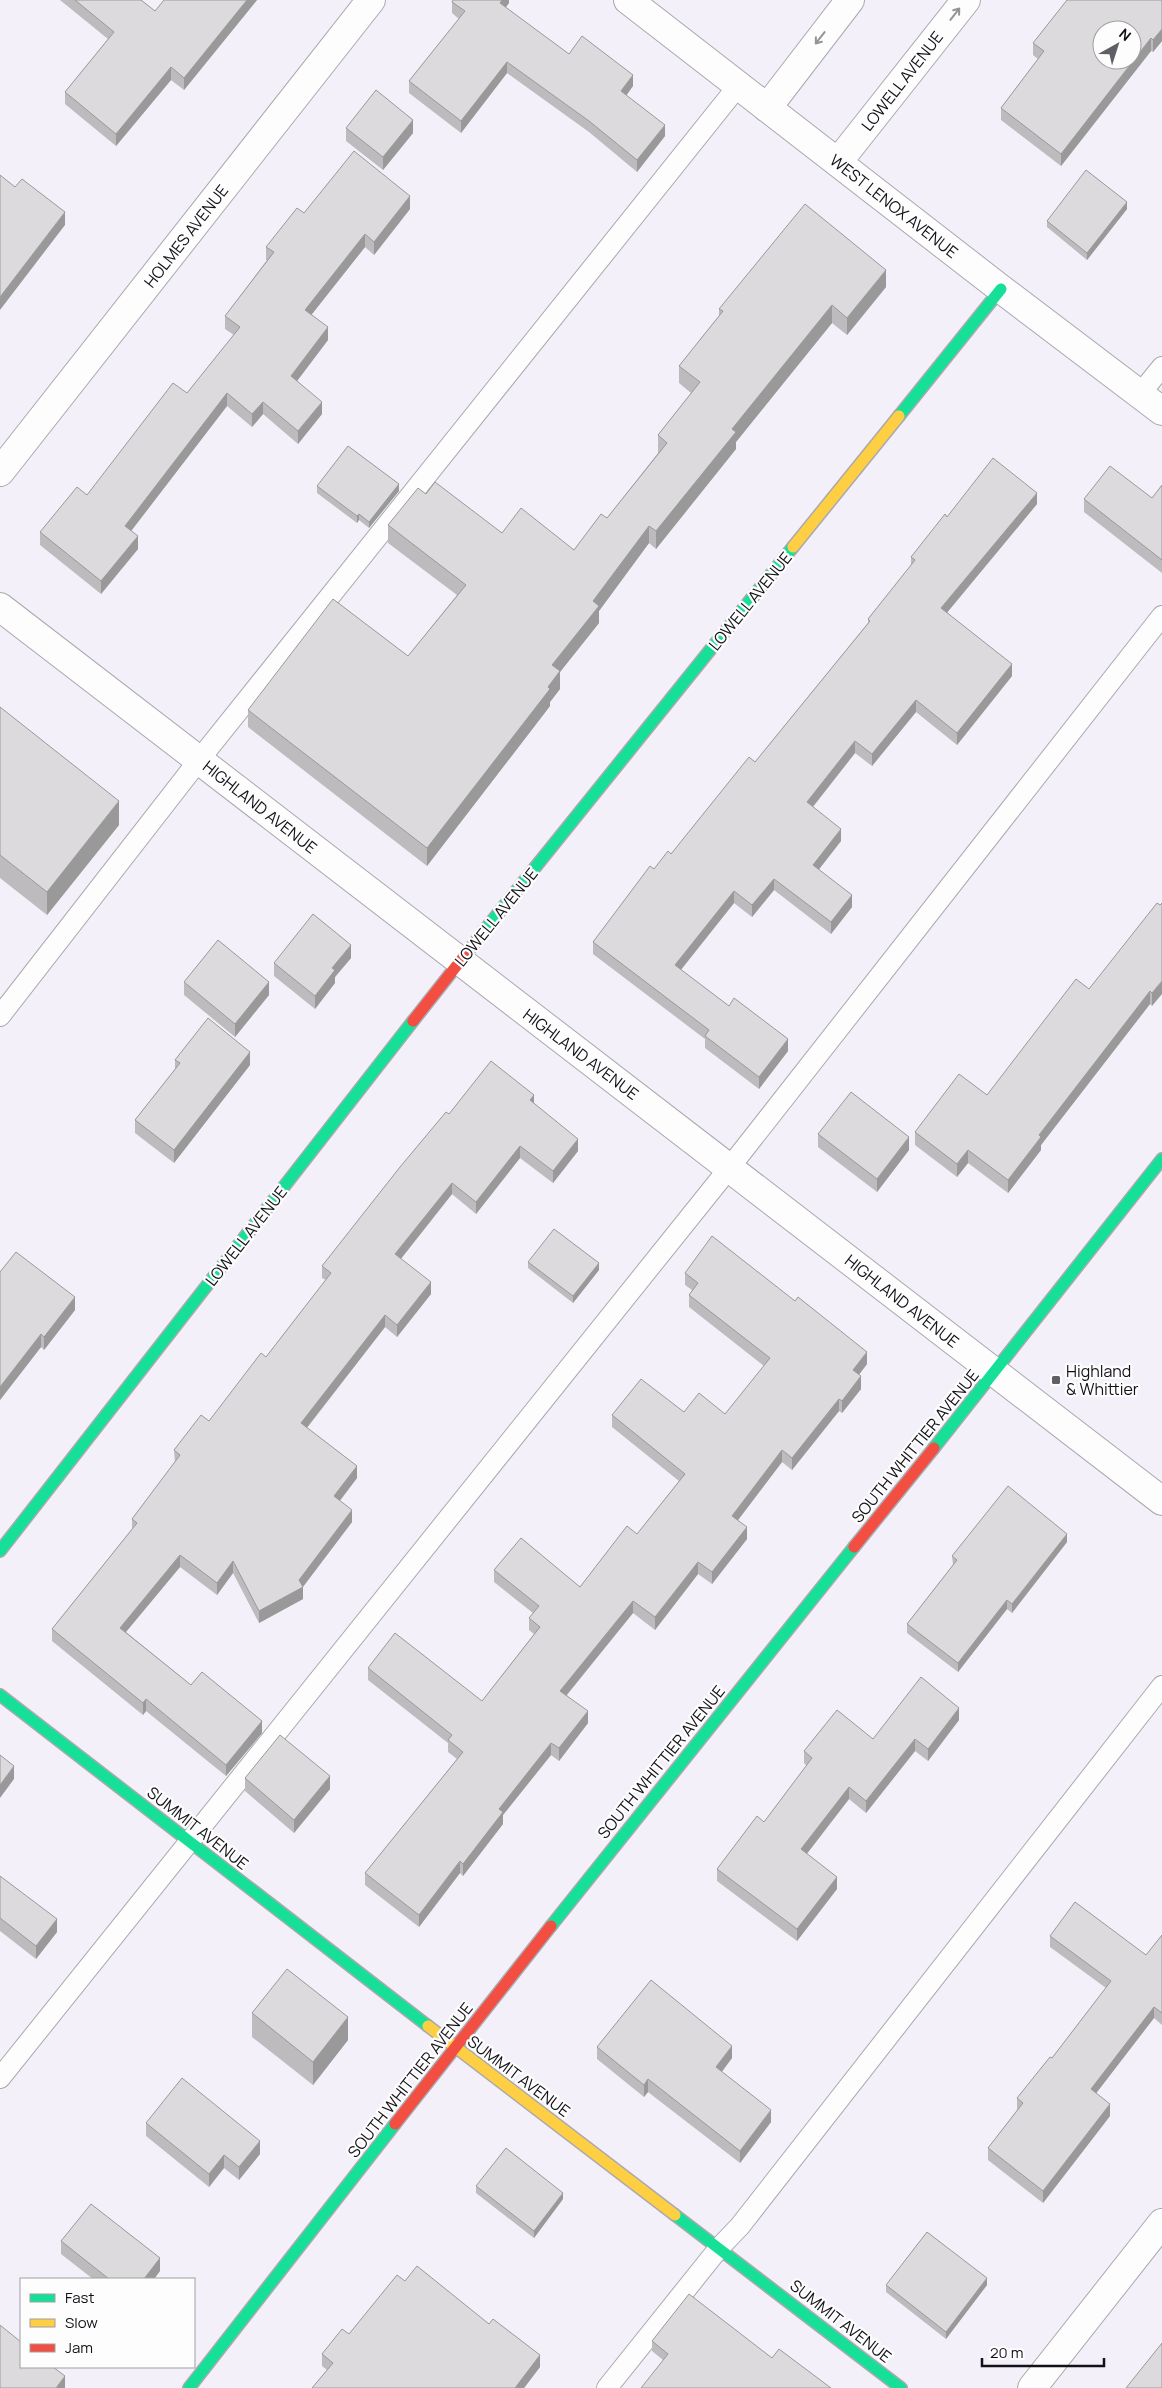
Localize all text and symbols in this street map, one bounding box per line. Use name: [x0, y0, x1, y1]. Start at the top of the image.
one-way arrow: [949, 8, 960, 21]
north arrow: [1092, 20, 1142, 70]
text: N: [1116, 24, 1135, 45]
street label: LOWELL AVENUE: [856, 27, 948, 135]
one-way arrow: [814, 32, 825, 45]
street label: WEST LENOX AVENUE: [825, 149, 963, 263]
street label: HOLMES AVENUE: [139, 180, 233, 292]
street label: LOWELL AVENUE: [703, 547, 797, 655]
street label: HIGHLAND AVENUE: [198, 755, 322, 859]
street label: LOWELL AVENUE: [449, 863, 543, 971]
street label: HIGHLAND AVENUE: [519, 1003, 643, 1105]
street label: LOWELL AVENUE: [200, 1182, 292, 1290]
street label: HIGHLAND AVENUE: [840, 1249, 964, 1353]
place label: Highland & Whittier: [1066, 1360, 1139, 1400]
street label: SOUTH WHITTIER AVENUE: [846, 1365, 984, 1527]
marker: Highland & Whittier: [1050, 1374, 1062, 1386]
street label: SOUTH WHITTIER AVENUE: [592, 1681, 730, 1843]
street label: SUMMIT AVENUE: [143, 1781, 253, 1875]
street label: SOUTH WHITTIER AVENUE: [342, 1998, 478, 2162]
street label: SUMMIT AVENUE: [463, 2030, 575, 2122]
street label: SUMMIT AVENUE: [786, 2274, 896, 2368]
legend: [20, 2278, 195, 2368]
text: Fast: [65, 2287, 94, 2308]
text: Slow: [65, 2312, 98, 2333]
scale bar: [982, 2336, 1104, 2368]
text: Jam: [65, 2337, 93, 2358]
text: 20 m: [990, 2342, 1023, 2363]

